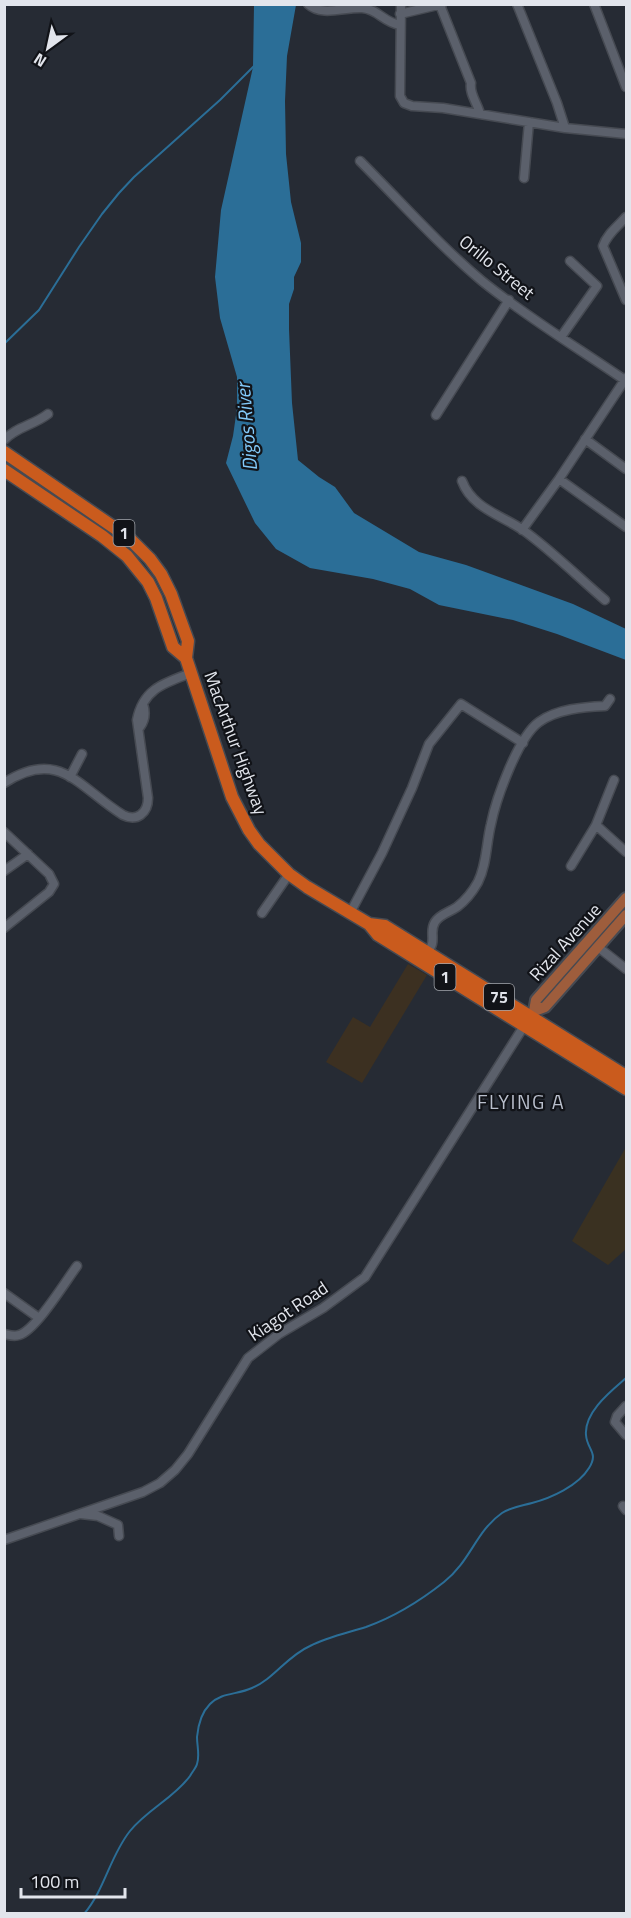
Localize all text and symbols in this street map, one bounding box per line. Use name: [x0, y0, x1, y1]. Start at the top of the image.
north arrow: [18, 18, 78, 78]
text: N: [29, 47, 51, 74]
street label: Orillo Street: [453, 228, 541, 306]
water label: Digos River: [226, 379, 265, 472]
road number: 1: [114, 520, 134, 546]
street label: MacArthur Highway: [198, 668, 275, 819]
street label: Rizal Avenue: [523, 897, 607, 987]
road number: 1: [434, 964, 456, 990]
road number: 75: [484, 984, 514, 1010]
district label: FLYING A: [477, 1086, 565, 1117]
street label: Kiagot Road: [243, 1274, 333, 1348]
scale bar: [21, 1861, 124, 1899]
text: 100 m: [30, 1868, 79, 1895]

